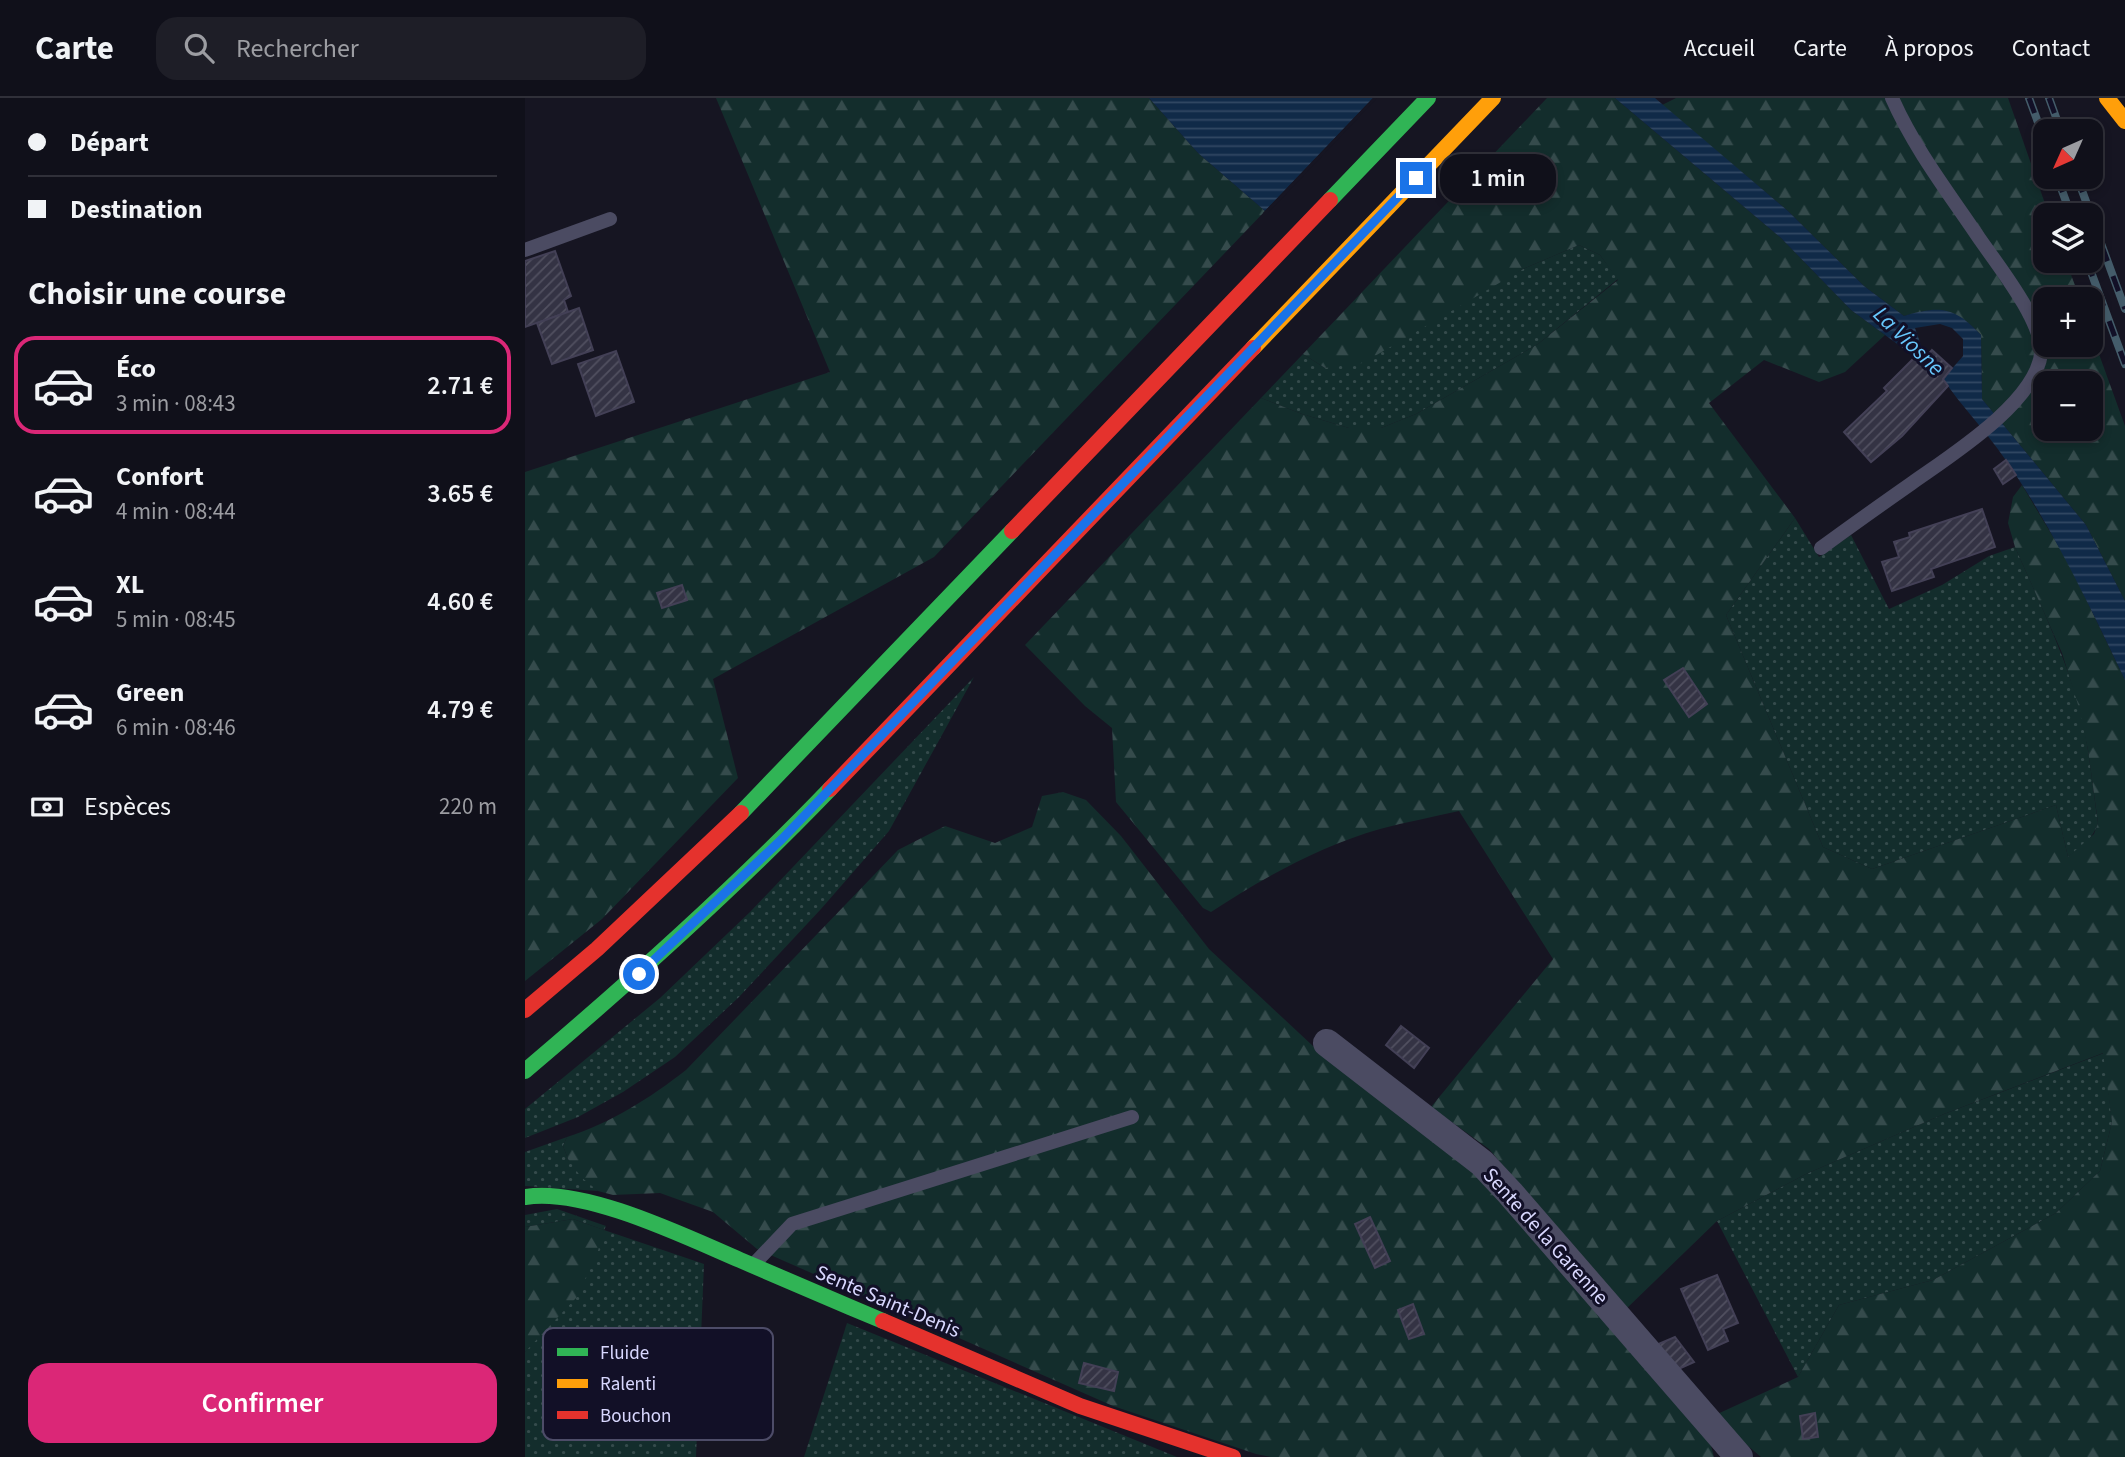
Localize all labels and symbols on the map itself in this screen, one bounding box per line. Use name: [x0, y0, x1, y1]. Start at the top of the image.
north arrow: [2033, 119, 2103, 189]
callout: 1 min: [1441, 154, 1556, 202]
route end: [1400, 162, 1432, 194]
water label: La Viosne: [1866, 298, 1952, 384]
route start: [623, 958, 655, 990]
street label: Sente de la Garenne: [1476, 1161, 1616, 1311]
street label: Sente Saint-Denis: [811, 1257, 965, 1345]
legend: [543, 1328, 773, 1440]
text: Fluide: [600, 1340, 649, 1367]
text: Ralenti: [600, 1371, 656, 1398]
text: Bouchon: [600, 1403, 672, 1430]

